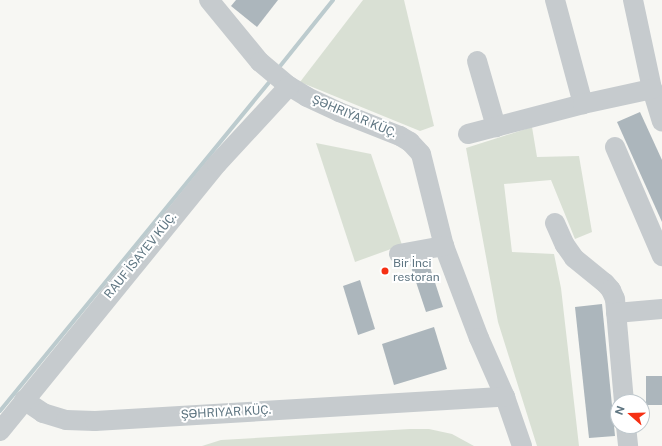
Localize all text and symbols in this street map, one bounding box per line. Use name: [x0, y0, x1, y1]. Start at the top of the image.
street label: ŞƏHRIYAR KÜÇ.: [310, 93, 398, 141]
street label: RAUF İSAYEV KÜÇ.: [102, 210, 180, 302]
place label: Bir İnci restoran: [393, 257, 440, 285]
marker: Bir İnci restoran: [380, 266, 390, 276]
north arrow: [610, 394, 650, 434]
street label: ŞƏHRIYAR KÜÇ.: [180, 403, 272, 423]
text: N: [613, 404, 627, 416]

